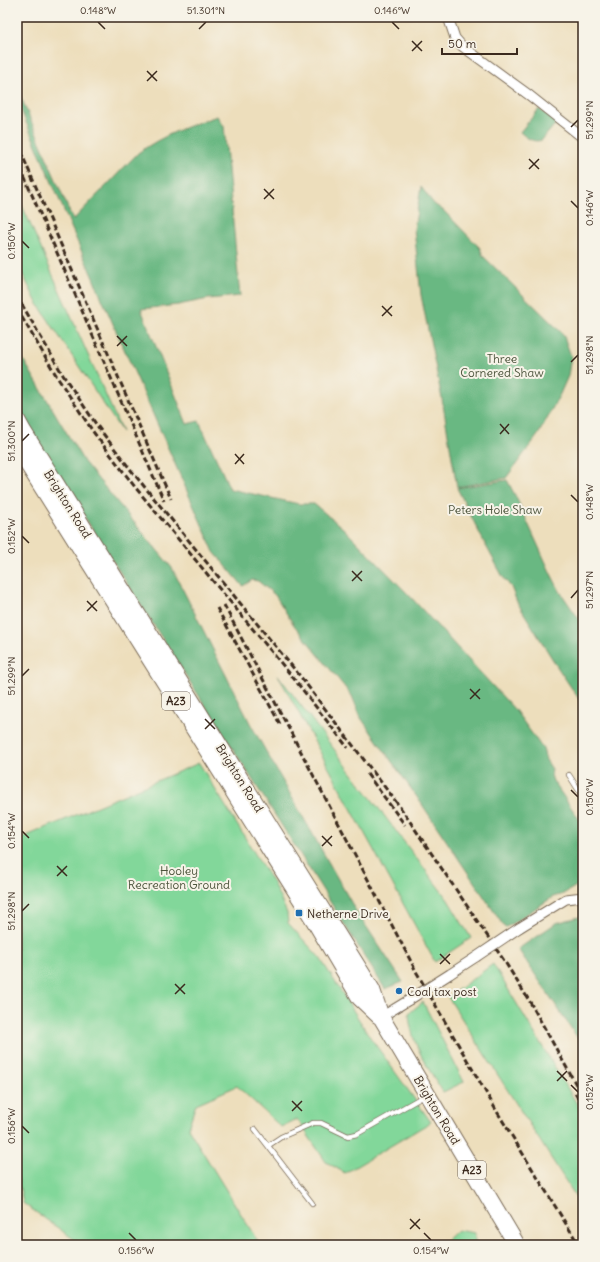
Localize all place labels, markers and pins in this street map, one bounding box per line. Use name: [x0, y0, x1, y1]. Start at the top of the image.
place label: Netherne Drive: [307, 906, 389, 921]
marker: Netherne Drive: [294, 908, 304, 918]
place label: Coal tax post: [407, 984, 477, 999]
marker: Coal tax post: [394, 986, 404, 996]

